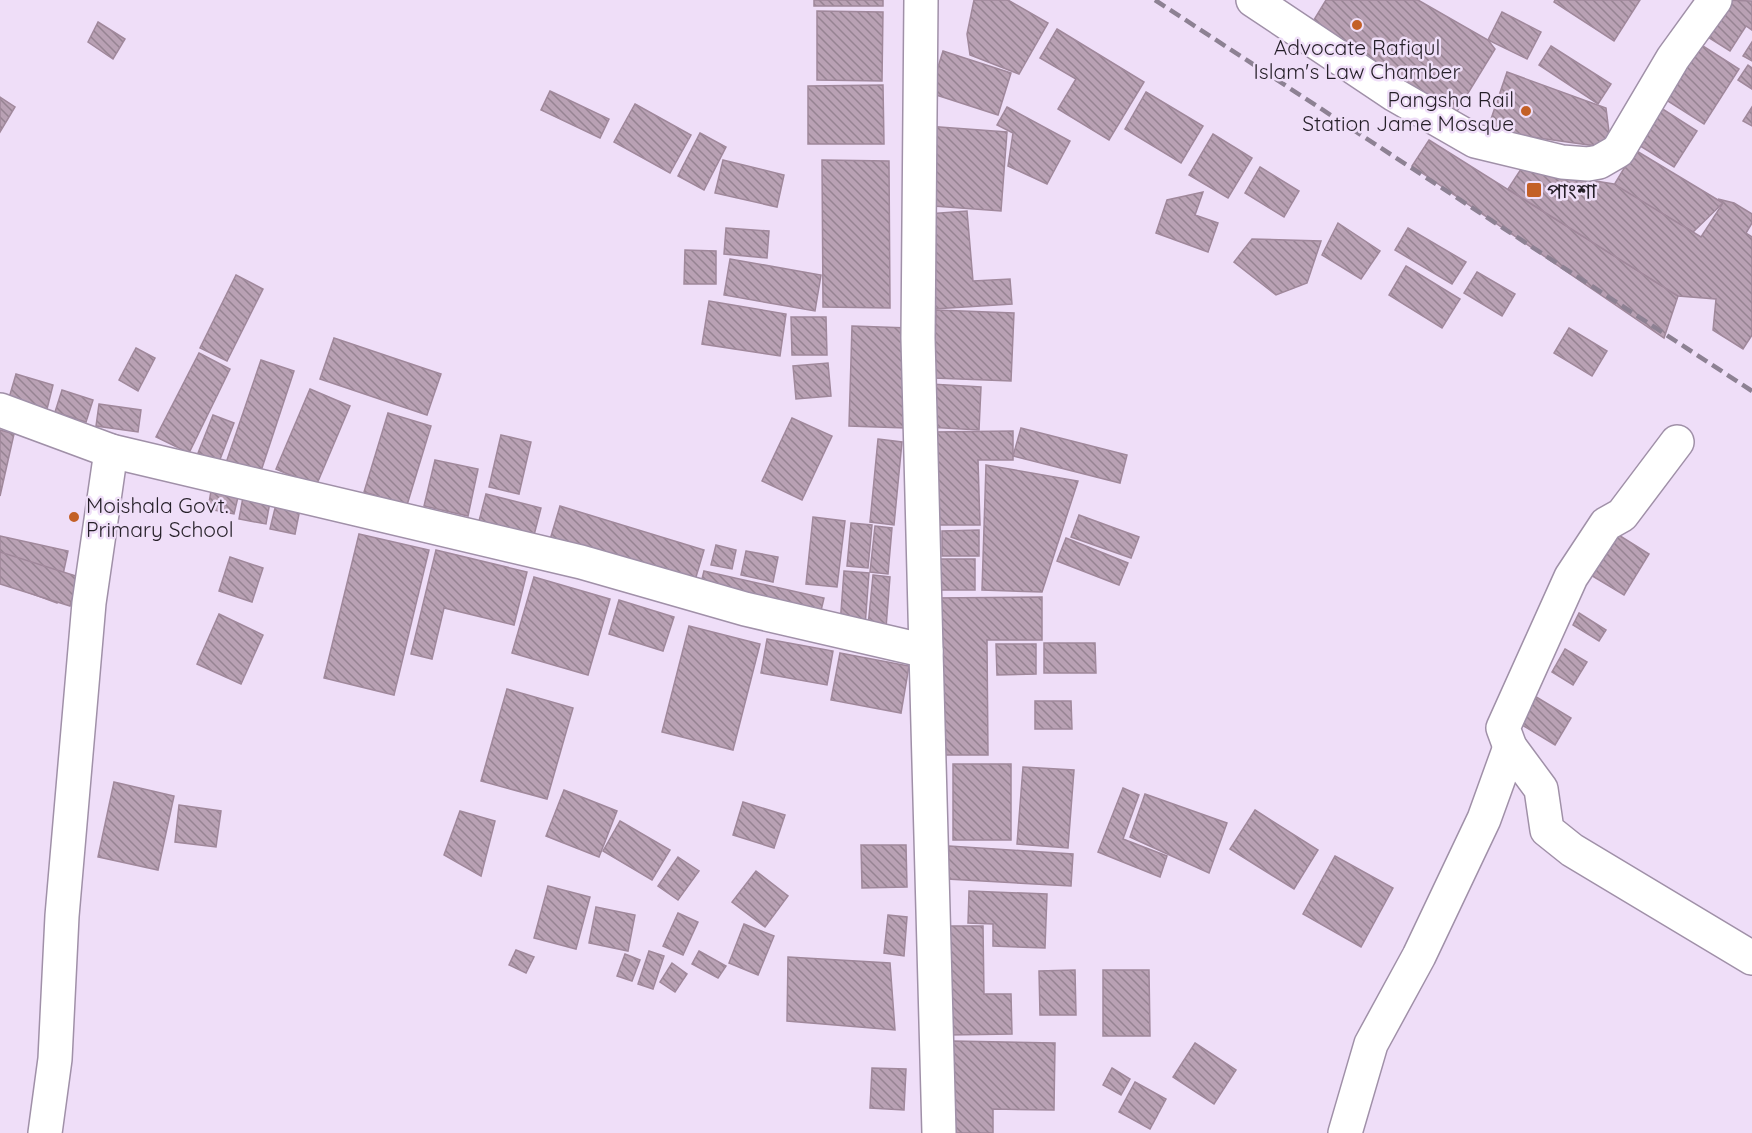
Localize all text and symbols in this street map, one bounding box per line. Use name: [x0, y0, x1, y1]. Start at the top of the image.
marker: Advocate Rafiqul Islam's Law Chamber: [1350, 18, 1364, 32]
place label: Advocate Rafiqul Islam's Law Chamber: [1254, 34, 1460, 84]
place label: Pangsha Rail Station Jame Mosque: [1302, 86, 1514, 136]
marker: Pangsha Rail Station Jame Mosque: [1519, 104, 1533, 118]
place label: পাংশা: [1547, 177, 1597, 203]
marker: পাংশা: [1525, 181, 1543, 199]
place label: Moishala Govt. Primary School: [86, 492, 234, 542]
marker: Moishala Govt. Primary School: [67, 510, 81, 524]

